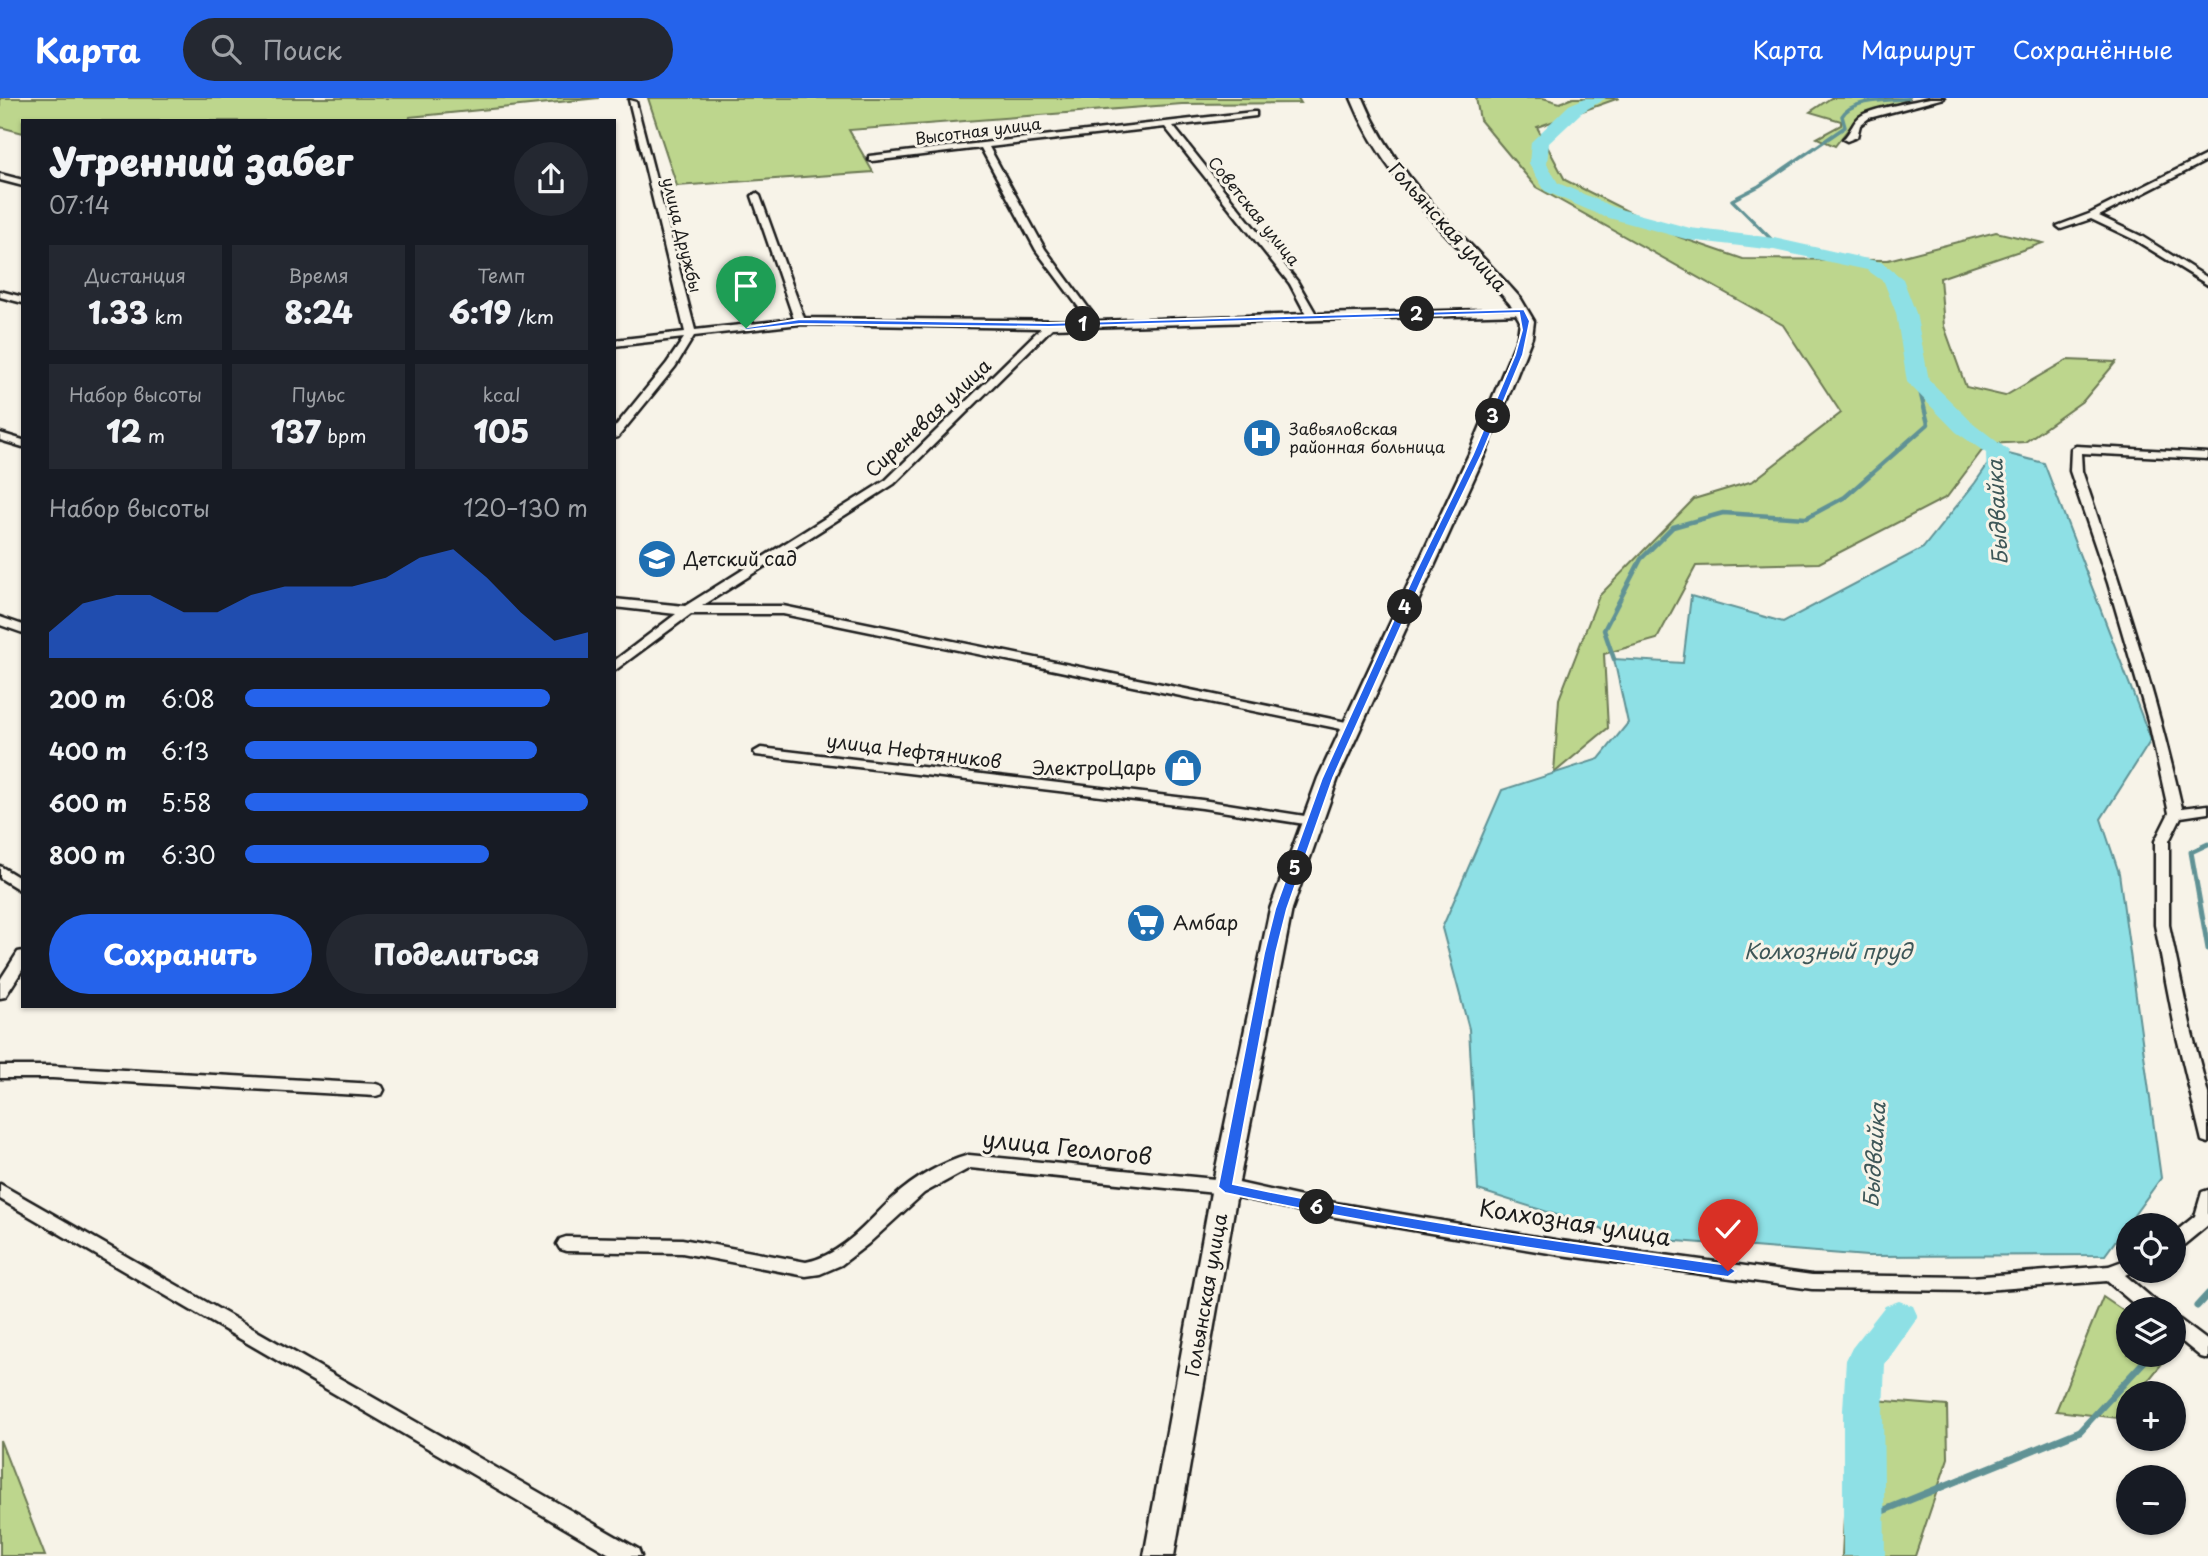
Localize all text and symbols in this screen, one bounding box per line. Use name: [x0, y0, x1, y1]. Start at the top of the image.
search box: [183, 18, 673, 81]
text: Карта: [35, 24, 141, 74]
icon: search: [207, 30, 245, 68]
text: Поиск: [263, 30, 342, 69]
text: Карта: [1752, 31, 1823, 67]
text: Маршрут: [1861, 31, 1975, 67]
text: Сохранённые: [2013, 31, 2173, 67]
street label: Высотная улица: [913, 110, 1042, 150]
text: Утренний забег: [49, 132, 353, 189]
button: share: [514, 142, 588, 216]
street label: Советская улица: [1203, 151, 1306, 270]
street label: Гольянская улица: [1383, 156, 1514, 297]
street label: улица Дружбы: [657, 175, 709, 295]
text: 07:14: [49, 187, 110, 222]
pin: [716, 256, 776, 328]
text: Дистанция: [85, 261, 186, 289]
text: Время: [288, 261, 349, 289]
text: Темп: [477, 261, 526, 289]
icon: arrive: [727, 267, 765, 305]
text: 1.33: [88, 289, 148, 334]
text: 8:24: [284, 289, 353, 334]
text: 6:19: [449, 289, 512, 334]
pin: 2: [1400, 296, 1434, 332]
text: 2: [1410, 299, 1423, 327]
text: km: [148, 302, 183, 330]
text: /km: [512, 302, 554, 330]
pin: 1: [1066, 306, 1100, 342]
text: 1: [1078, 309, 1087, 337]
street label: Сиреневая улица: [858, 351, 997, 483]
text: Набор высоты: [69, 380, 202, 408]
text: Пульс: [292, 380, 345, 408]
text: kcal: [483, 380, 520, 408]
pin: 3: [1476, 398, 1510, 434]
text: 3: [1486, 401, 1499, 429]
text: 12: [106, 408, 142, 453]
text: 137: [270, 408, 321, 453]
text: 105: [473, 408, 530, 453]
place label: Завьяловская районная больница: [1289, 416, 1445, 458]
hospital icon: Завьяловская районная больница: [1241, 417, 1283, 459]
text: m: [142, 421, 165, 449]
text: bpm: [321, 421, 367, 449]
water label: Быдвайка: [1977, 458, 2015, 566]
text: Набор высоты: [49, 490, 210, 525]
text: 120–130 m: [463, 490, 588, 525]
school or university icon: Детский сад: [636, 538, 678, 580]
place label: Детский сад: [683, 544, 797, 572]
pin: 4: [1388, 589, 1422, 624]
text: 4: [1398, 592, 1411, 620]
text: 200 m: [49, 681, 126, 716]
text: 6:08: [161, 681, 215, 716]
street label: улица Нефтяников: [825, 725, 1003, 775]
text: 400 m: [49, 733, 127, 768]
text: 6:13: [161, 733, 209, 768]
shop icon: ЭлектроЦарь: [1162, 747, 1204, 789]
place label: ЭлектроЦарь: [1032, 753, 1156, 781]
text: 600 m: [49, 785, 127, 820]
text: 5:58: [161, 785, 212, 820]
text: 800 m: [49, 837, 126, 872]
text: 6:30: [161, 837, 216, 872]
pin: 5: [1278, 850, 1312, 886]
text: 5: [1288, 853, 1301, 881]
supermarket icon: Амбар: [1125, 902, 1167, 944]
place label: Амбар: [1173, 908, 1238, 936]
button: Сохранить: [49, 914, 312, 994]
button: Поделиться: [326, 914, 588, 994]
water label: Колхозный пруд: [1744, 934, 1914, 966]
water label: Быдвайка: [1853, 1100, 1893, 1209]
street label: улица Геологов: [981, 1120, 1154, 1173]
street label: Колхозная улица: [1477, 1189, 1674, 1254]
pin: 6: [1300, 1190, 1334, 1224]
text: 6: [1310, 1192, 1323, 1220]
pin: [1698, 1199, 1758, 1271]
icon: check: [1709, 1210, 1747, 1248]
street label: Гольянская улица: [1177, 1211, 1233, 1379]
map controls: [2116, 1213, 2186, 1535]
button: locate: [2116, 1213, 2186, 1283]
button: layers: [2116, 1297, 2186, 1367]
button: +: [2116, 1381, 2186, 1451]
button: −: [2116, 1465, 2186, 1535]

